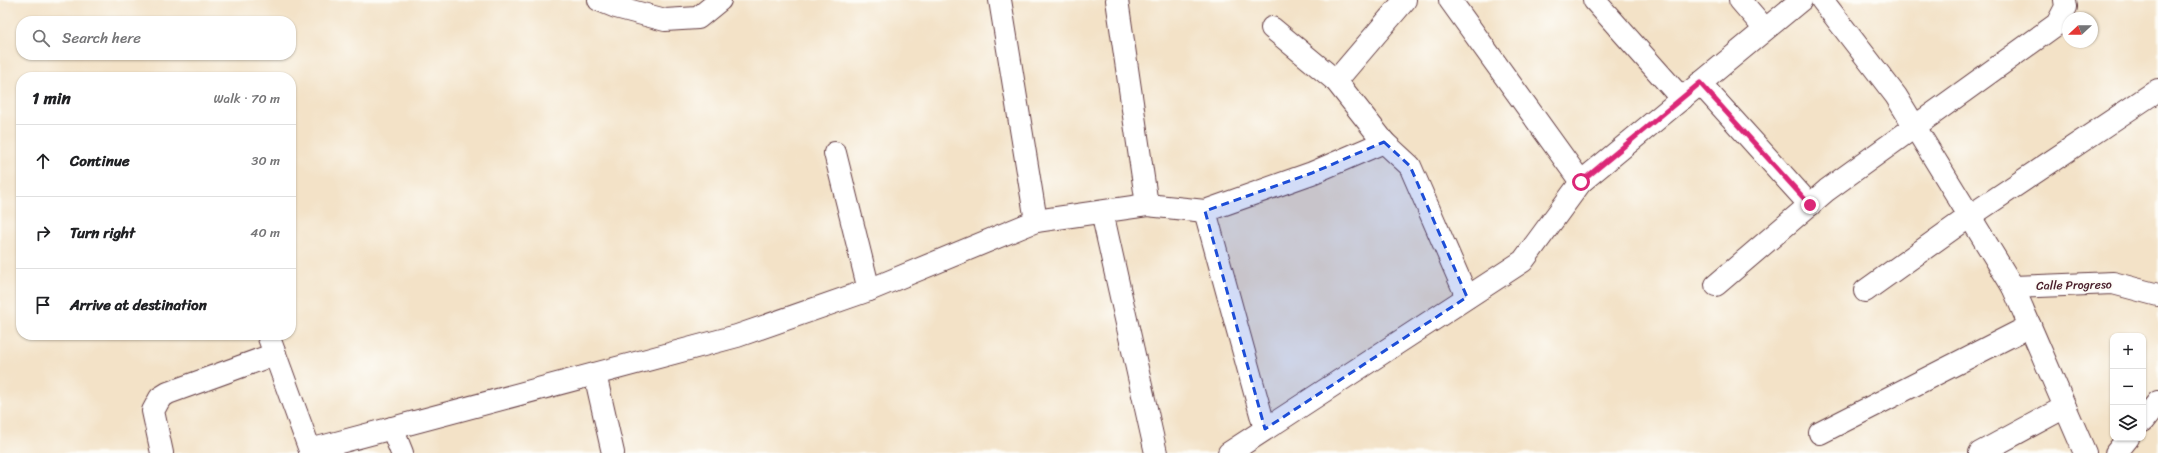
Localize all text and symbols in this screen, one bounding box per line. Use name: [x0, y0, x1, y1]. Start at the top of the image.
north arrow: [2062, 12, 2098, 48]
search box: [16, 16, 296, 60]
text: Search here: [62, 25, 141, 51]
icon: search: [30, 27, 52, 49]
text: 1 min: [32, 83, 71, 113]
text: Walk · 70 m: [214, 87, 280, 110]
text: Continue: [70, 148, 130, 174]
text: 30 m: [251, 149, 280, 172]
icon: ahead: [32, 150, 54, 172]
route start: [1572, 173, 1590, 191]
route end: [1801, 196, 1819, 214]
text: Turn right: [70, 220, 135, 246]
text: 40 m: [250, 221, 280, 244]
icon: right: [32, 222, 54, 244]
street label: Calle Progreso: [2036, 273, 2112, 297]
text: Arrive at destination: [70, 292, 207, 318]
icon: arrive: [32, 294, 54, 316]
map controls: [2110, 333, 2146, 441]
button: +: [2110, 333, 2146, 369]
button: −: [2110, 369, 2146, 405]
button: layers: [2110, 405, 2146, 441]

